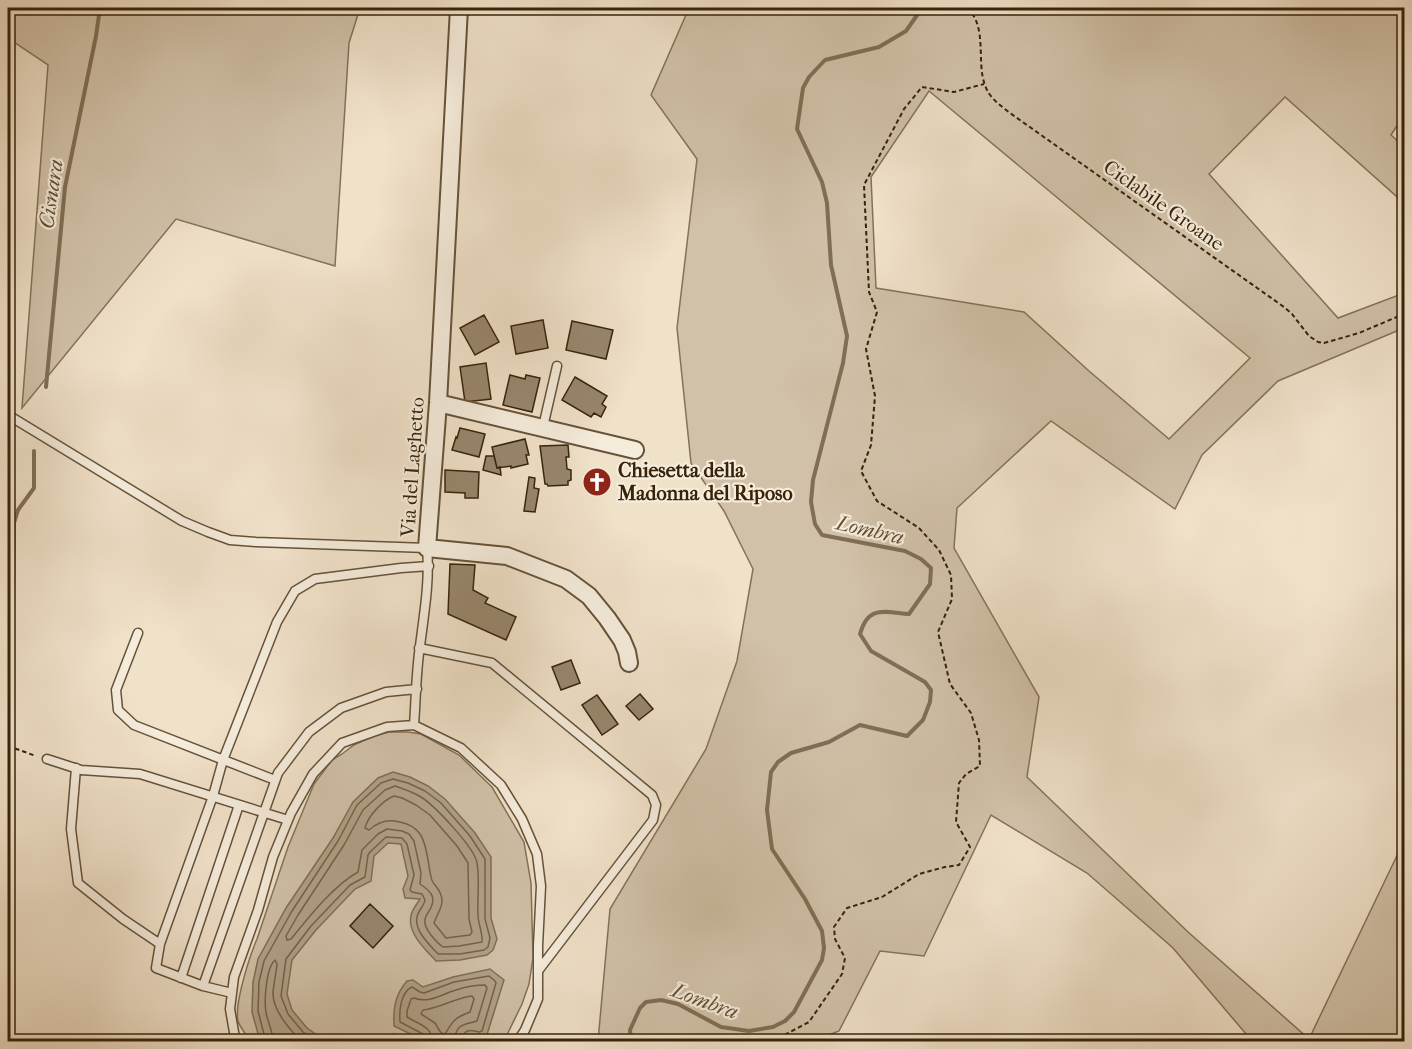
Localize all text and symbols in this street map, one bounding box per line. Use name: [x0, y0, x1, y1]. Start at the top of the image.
street label: Ciclabile Groane: [1099, 155, 1228, 256]
water label: Cisnara: [34, 158, 68, 230]
street label: Via del Laghetto: [396, 396, 429, 539]
place label: Chiesetta della Madonna del Riposo: [617, 459, 793, 505]
church icon: Chiesetta della Madonna del Riposo: [581, 466, 613, 498]
water label: Lombra: [832, 510, 906, 549]
water label: Lombra: [667, 977, 741, 1024]

